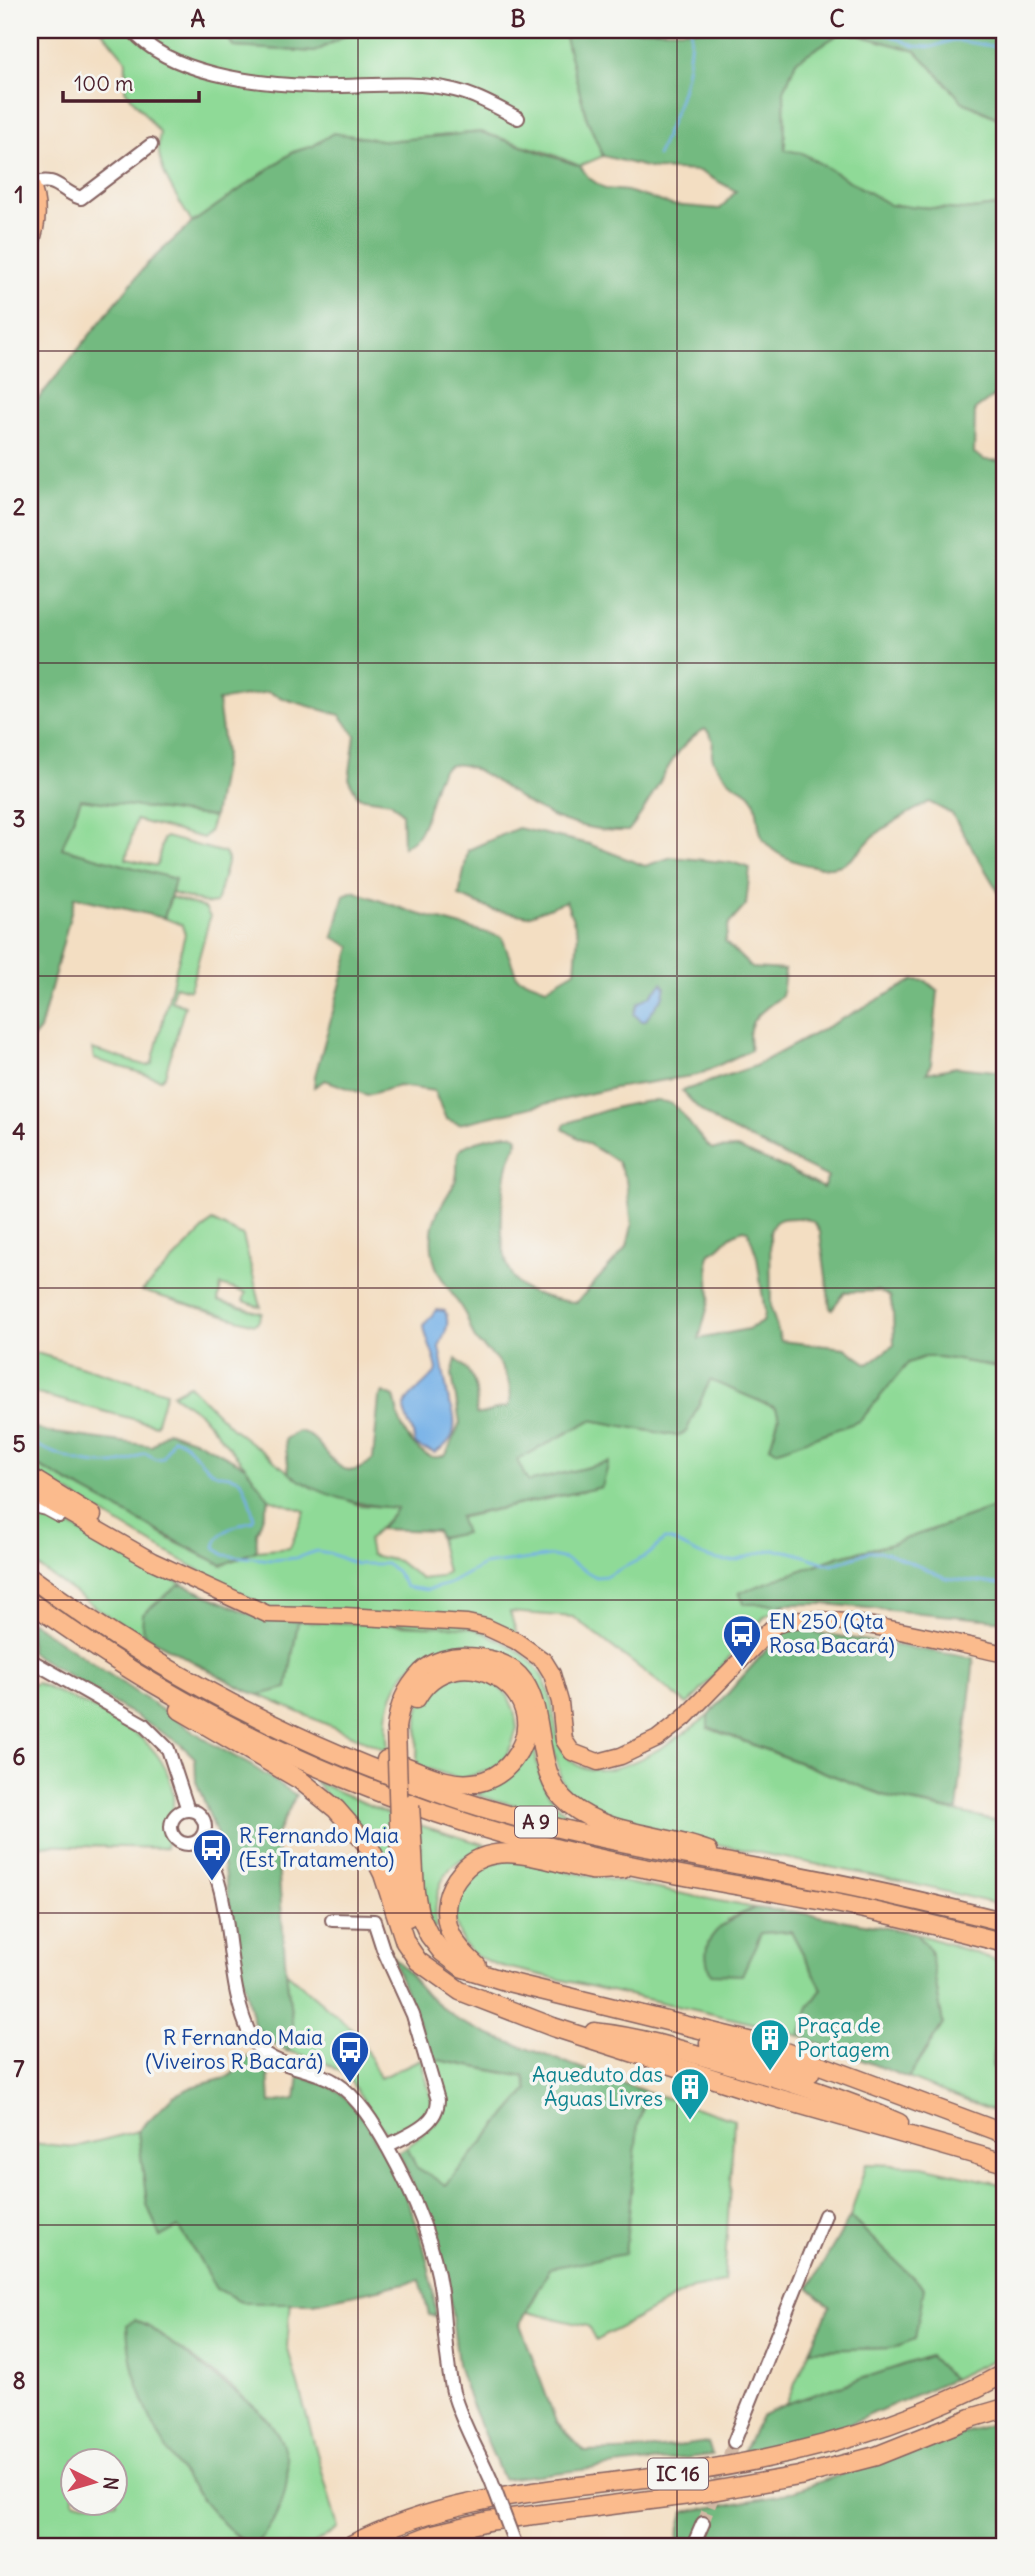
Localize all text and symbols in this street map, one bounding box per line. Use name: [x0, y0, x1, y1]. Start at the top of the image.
text: A: [191, 4, 206, 33]
text: B: [510, 4, 526, 33]
text: C: [829, 4, 845, 33]
scale bar: [63, 60, 200, 104]
text: 100 m: [74, 70, 133, 97]
text: 1: [14, 180, 24, 209]
text: 2: [13, 492, 26, 521]
text: 3: [12, 804, 26, 833]
text: 4: [12, 1117, 26, 1146]
text: 5: [12, 1429, 26, 1458]
place label: EN 250 (Qta Rosa Bacará): [769, 1608, 895, 1659]
bus stop icon: EN 250 (Qta Rosa Bacará): [721, 1613, 763, 1668]
text: 6: [12, 1742, 26, 1771]
road number: A 9: [515, 1806, 557, 1838]
place label: R Fernando Maia (Est Tratamento): [239, 1822, 399, 1873]
bus stop icon: R Fernando Maia (Est Tratamento): [191, 1827, 233, 1882]
place label: Praça de Portagem: [797, 2012, 890, 2063]
building icon: Praça de Portagem: [749, 2017, 791, 2072]
place label: R Fernando Maia (Viveiros R Bacará): [145, 2024, 323, 2075]
bus stop icon: R Fernando Maia (Viveiros R Bacará): [329, 2029, 371, 2084]
text: 7: [13, 2054, 25, 2083]
place label: Aqueduto das Águas Livres: [532, 2061, 663, 2112]
building icon: Aqueduto das Águas Livres: [669, 2066, 711, 2121]
text: 8: [12, 2366, 26, 2395]
north arrow: [60, 2446, 130, 2516]
road number: IC 16: [648, 2458, 708, 2490]
text: N: [98, 2476, 123, 2491]

